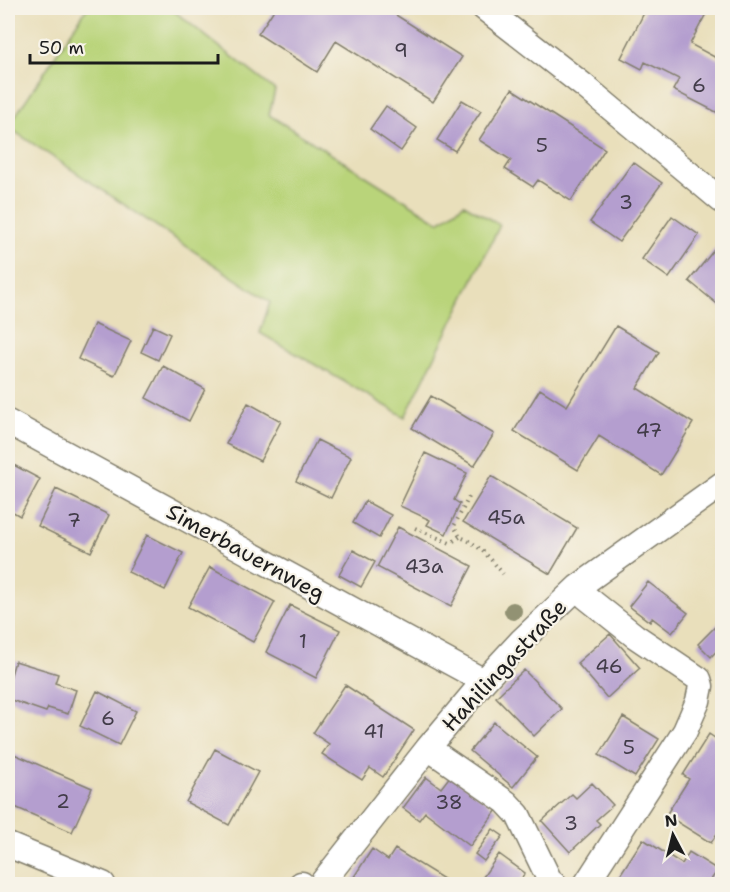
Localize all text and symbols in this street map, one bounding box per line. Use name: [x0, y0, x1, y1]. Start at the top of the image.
scale bar: [30, 27, 218, 65]
text: 50 m: [39, 36, 84, 60]
house number: 9: [394, 37, 408, 63]
house number: 6: [692, 72, 706, 98]
house number: 5: [536, 132, 548, 158]
house number: 3: [619, 189, 633, 215]
house number: 47: [636, 417, 662, 443]
street label: Simerbauernweg: [161, 497, 330, 608]
house number: 45a: [487, 504, 526, 530]
house number: 7: [67, 507, 81, 533]
house number: 43a: [405, 553, 444, 579]
street label: Hahilingastraße: [435, 593, 573, 738]
house number: 1: [299, 628, 307, 654]
house number: 46: [595, 653, 623, 679]
house number: 6: [101, 705, 115, 731]
house number: 41: [363, 718, 385, 744]
house number: 5: [623, 734, 635, 760]
house number: 2: [56, 788, 70, 814]
house number: 38: [435, 789, 463, 815]
north arrow: [643, 805, 703, 865]
text: N: [664, 809, 679, 832]
house number: 3: [564, 810, 578, 836]

